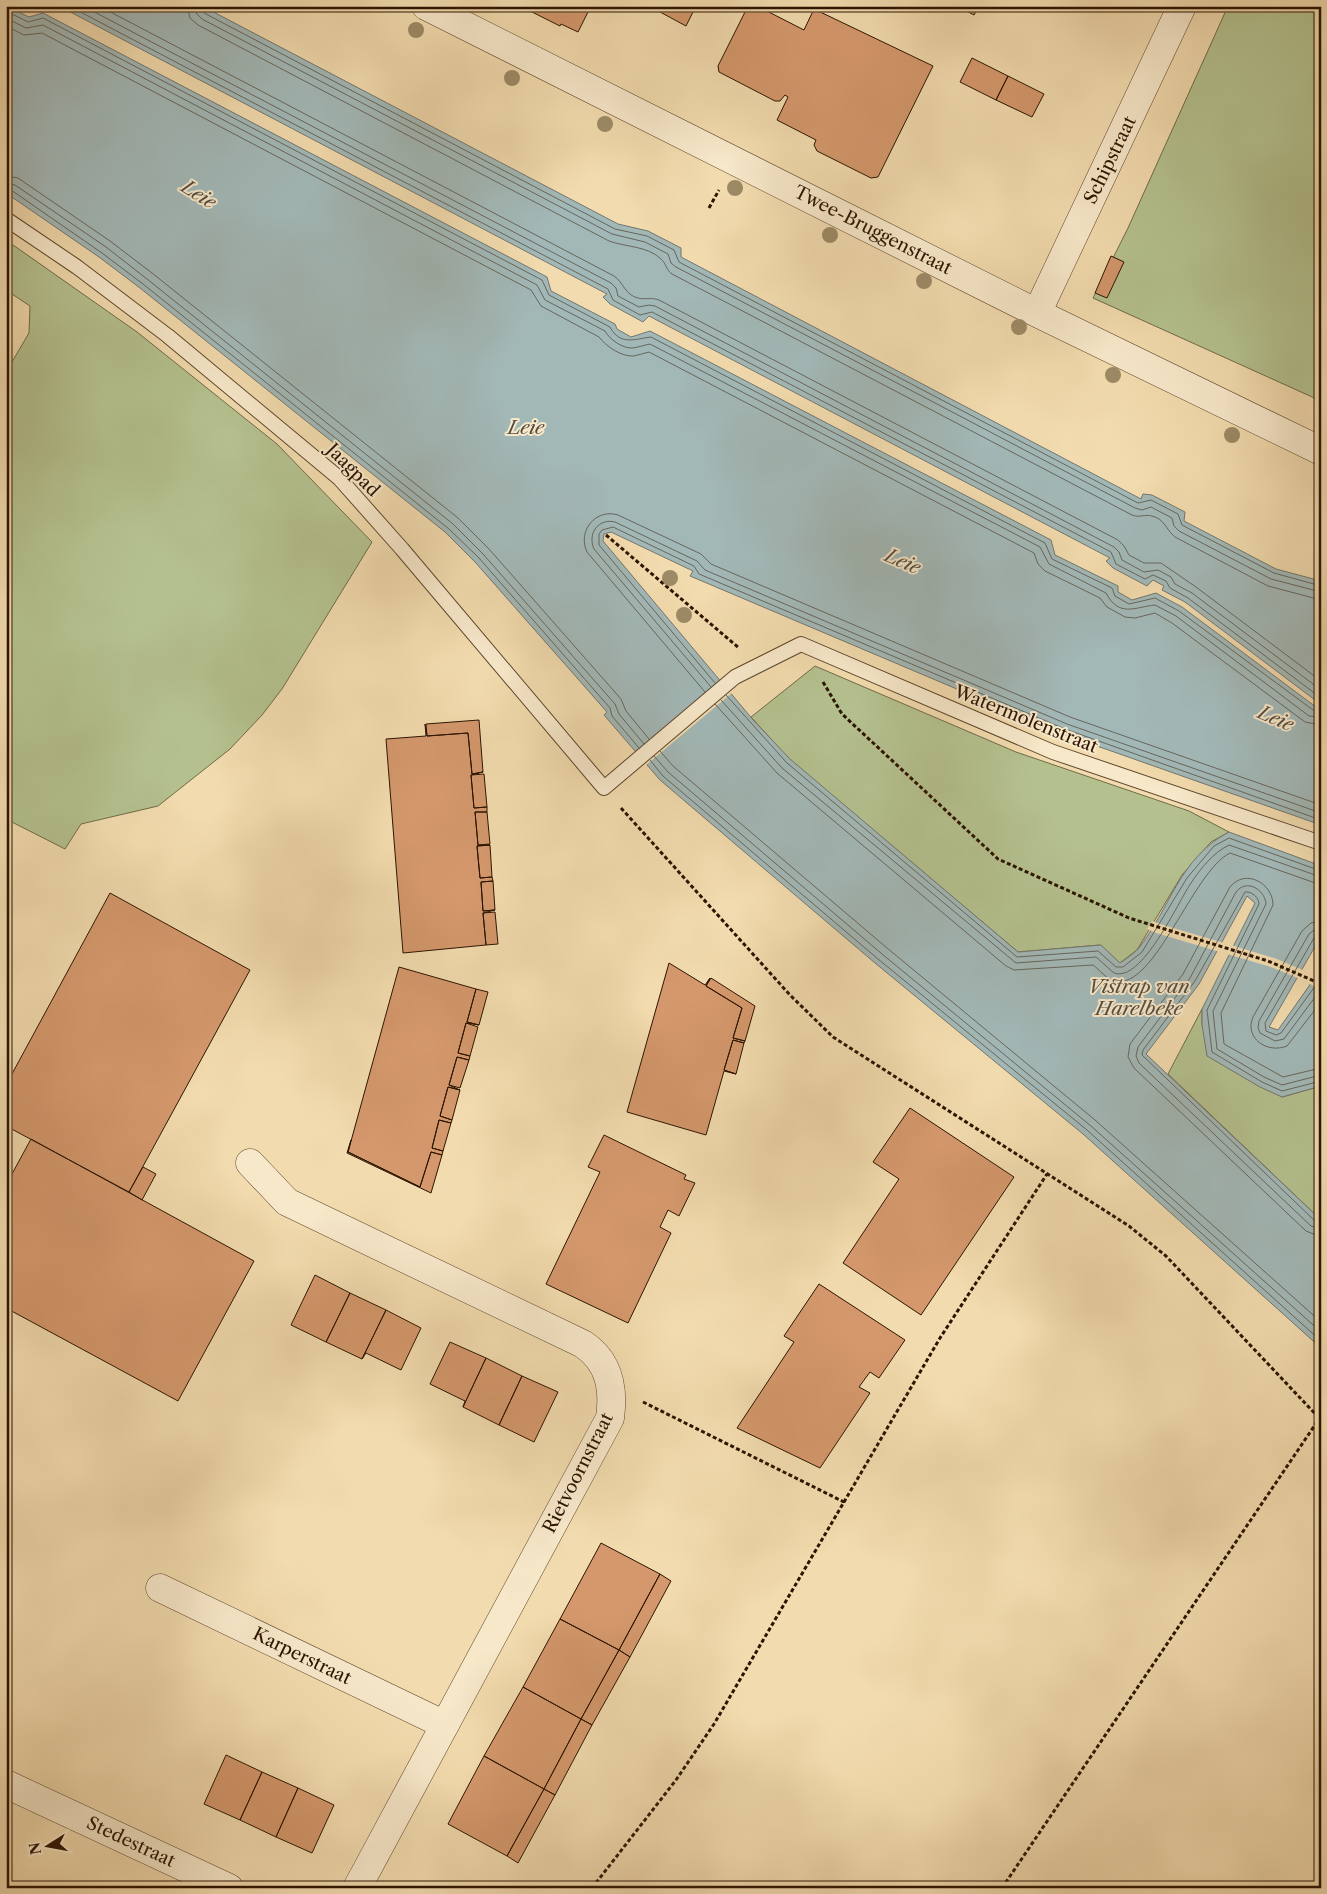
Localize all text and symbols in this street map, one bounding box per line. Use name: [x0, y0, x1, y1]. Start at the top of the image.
street label: Schipstraat: [1079, 112, 1141, 208]
water label: Leie: [176, 174, 221, 214]
street label: Twee-Bruggenstraat: [791, 181, 956, 280]
water label: Leie: [506, 416, 545, 439]
street label: Jaagpad: [320, 437, 384, 501]
water label: Leie: [880, 543, 925, 579]
street label: Watermolenstraat: [950, 680, 1102, 758]
water label: Leie: [1253, 700, 1298, 736]
water label: Vistrap van Harelbeke: [1088, 975, 1190, 1020]
street label: Rietvoornstraat: [538, 1409, 618, 1537]
street label: Karperstraat: [249, 1623, 355, 1690]
street label: Stedestraat: [83, 1812, 179, 1872]
north arrow: [22, 1822, 72, 1872]
text: N: [25, 1841, 45, 1856]

